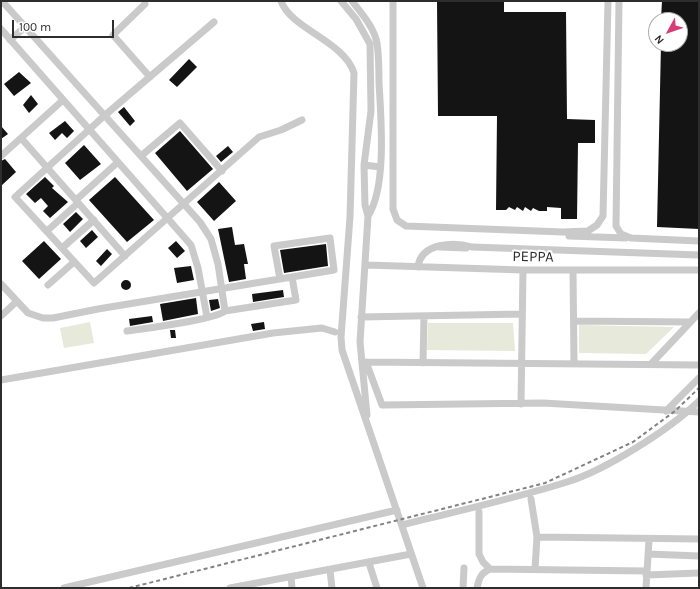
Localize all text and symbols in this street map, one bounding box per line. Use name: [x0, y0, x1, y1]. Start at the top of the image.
scale bar: [14, 12, 116, 38]
north arrow: [648, 12, 688, 52]
text: 100 m: [19, 20, 51, 34]
text: N: [652, 32, 667, 47]
street label: PEPPA: [512, 248, 554, 266]

